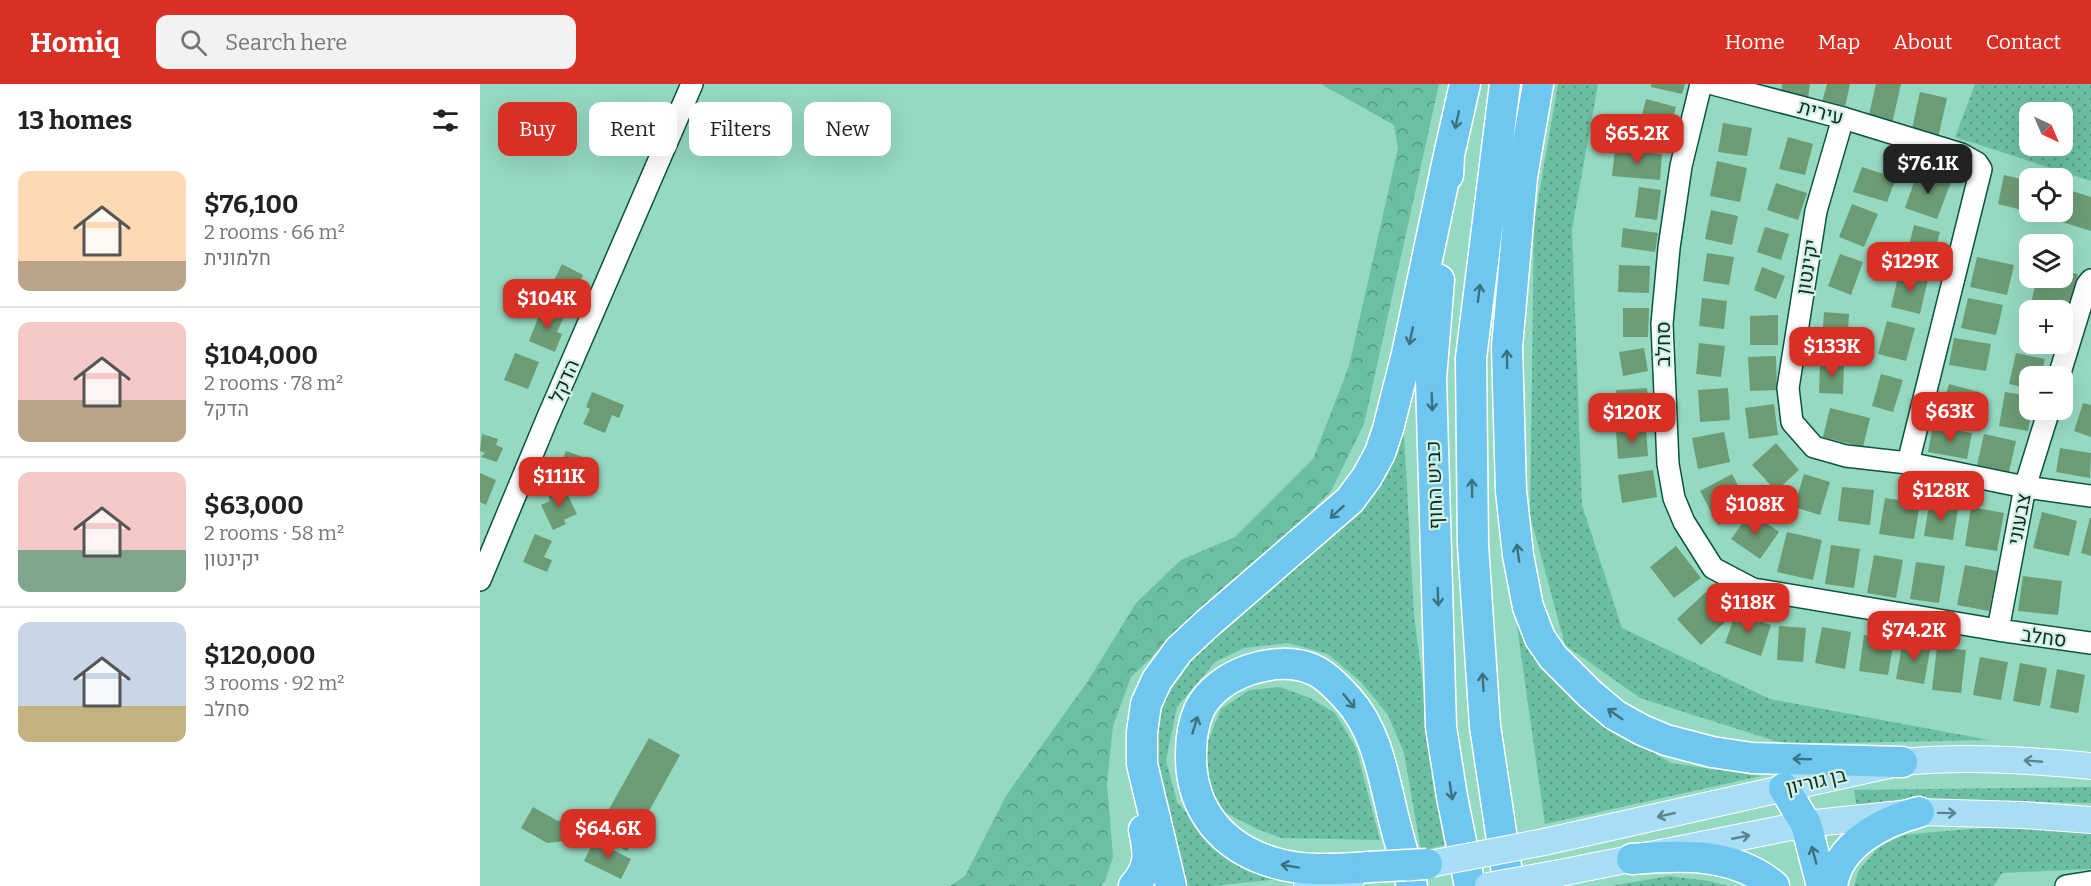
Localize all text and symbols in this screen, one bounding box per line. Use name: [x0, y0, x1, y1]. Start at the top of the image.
search box: [156, 15, 576, 69]
text: Homiq: [30, 26, 120, 59]
icon: search: [177, 26, 210, 59]
text: Search here: [225, 29, 347, 56]
text: Home: [1725, 29, 1785, 55]
text: Map: [1818, 29, 1860, 55]
text: About: [1893, 29, 1953, 55]
text: Contact: [1986, 29, 2061, 55]
street label: עירית: [1796, 94, 1846, 130]
chip: Buy: [498, 102, 577, 156]
chip: Rent: [589, 102, 677, 156]
chip: Filters: [689, 102, 792, 156]
chip: New: [804, 102, 891, 156]
north arrow: [2019, 102, 2073, 156]
map controls: [2019, 102, 2073, 420]
icon: filters: [429, 104, 462, 137]
text: 13 homes: [18, 105, 132, 136]
one-way arrow: [1451, 109, 1462, 129]
pin: $65.2K: [1588, 114, 1686, 165]
text: $65.2K: [1605, 121, 1669, 145]
pin: $76.1K: [1879, 144, 1977, 195]
text: $76.1K: [1897, 151, 1959, 175]
button: locate: [2019, 168, 2073, 222]
text: $76,100: [204, 189, 299, 220]
icon: home: [66, 195, 138, 267]
text: 2 rooms · 66 m²: [204, 220, 345, 244]
button: layers: [2019, 234, 2073, 288]
street label: יקינטון: [1791, 238, 1823, 296]
pin: $129K: [1868, 242, 1952, 293]
text: חלמונית: [204, 246, 271, 270]
text: $129K: [1881, 249, 1939, 273]
pin: $104K: [505, 279, 589, 330]
one-way arrow: [1474, 284, 1485, 304]
text: $104K: [517, 286, 577, 310]
button: +: [2019, 300, 2073, 354]
street label: סחלב: [1651, 321, 1675, 367]
one-way arrow: [1405, 325, 1416, 345]
pin: $133K: [1790, 327, 1874, 378]
text: $133K: [1803, 334, 1861, 358]
text: $104,000: [204, 340, 318, 371]
icon: home: [66, 346, 138, 418]
one-way arrow: [1502, 349, 1513, 369]
street label: הדקל: [544, 356, 584, 406]
button: −: [2019, 366, 2073, 420]
text: 2 rooms · 78 m²: [204, 371, 343, 395]
one-way arrow: [1426, 391, 1438, 411]
pin: $63K: [1914, 392, 1986, 443]
pin: $120K: [1590, 393, 1674, 444]
text: הדקל: [204, 397, 249, 421]
text: $63K: [1925, 399, 1975, 423]
text: $120K: [1603, 400, 1662, 424]
street label: כביש החוף: [1420, 440, 1448, 530]
pin: $111K: [517, 457, 601, 508]
text: $111K: [533, 464, 585, 488]
pin: $128K: [1899, 471, 1983, 522]
one-way arrow: [1467, 478, 1478, 498]
text: $128K: [1912, 478, 1970, 502]
pin: $108K: [1713, 485, 1797, 536]
text: $63,000: [204, 490, 304, 521]
street label: צבעוני: [2002, 491, 2036, 547]
text: $108K: [1725, 492, 1785, 516]
icon: home: [66, 496, 138, 568]
one-way arrow: [1330, 505, 1345, 519]
text: 2 rooms · 58 m²: [204, 521, 344, 545]
one-way arrow: [1513, 544, 1524, 564]
text: יקינטון: [204, 547, 260, 571]
pin: $118K: [1706, 583, 1790, 634]
one-way arrow: [1432, 586, 1443, 606]
text: $118K: [1720, 590, 1776, 614]
pin: $74.2K: [1865, 611, 1963, 662]
text: $74.2K: [1882, 618, 1946, 642]
street label: סחלב: [2020, 622, 2068, 652]
text: $120,000: [204, 640, 316, 671]
icon: home: [66, 646, 138, 718]
text: 3 rooms · 92 m²: [204, 671, 344, 695]
one-way arrow: [1477, 673, 1488, 693]
one-way arrow: [1343, 693, 1356, 709]
text: סחלב: [204, 697, 250, 721]
one-way arrow: [1608, 708, 1624, 720]
one-way arrow: [1190, 716, 1201, 735]
one-way arrow: [1792, 754, 1812, 765]
one-way arrow: [2023, 755, 2043, 766]
street label: בן גוריון: [1783, 762, 1849, 800]
one-way arrow: [1445, 781, 1456, 800]
one-way arrow: [1937, 807, 1957, 819]
pin: $64.6K: [559, 809, 657, 860]
one-way arrow: [1656, 810, 1676, 821]
text: $64.6K: [575, 816, 641, 840]
one-way arrow: [1731, 831, 1750, 842]
one-way arrow: [1807, 846, 1819, 865]
one-way arrow: [1281, 860, 1301, 871]

